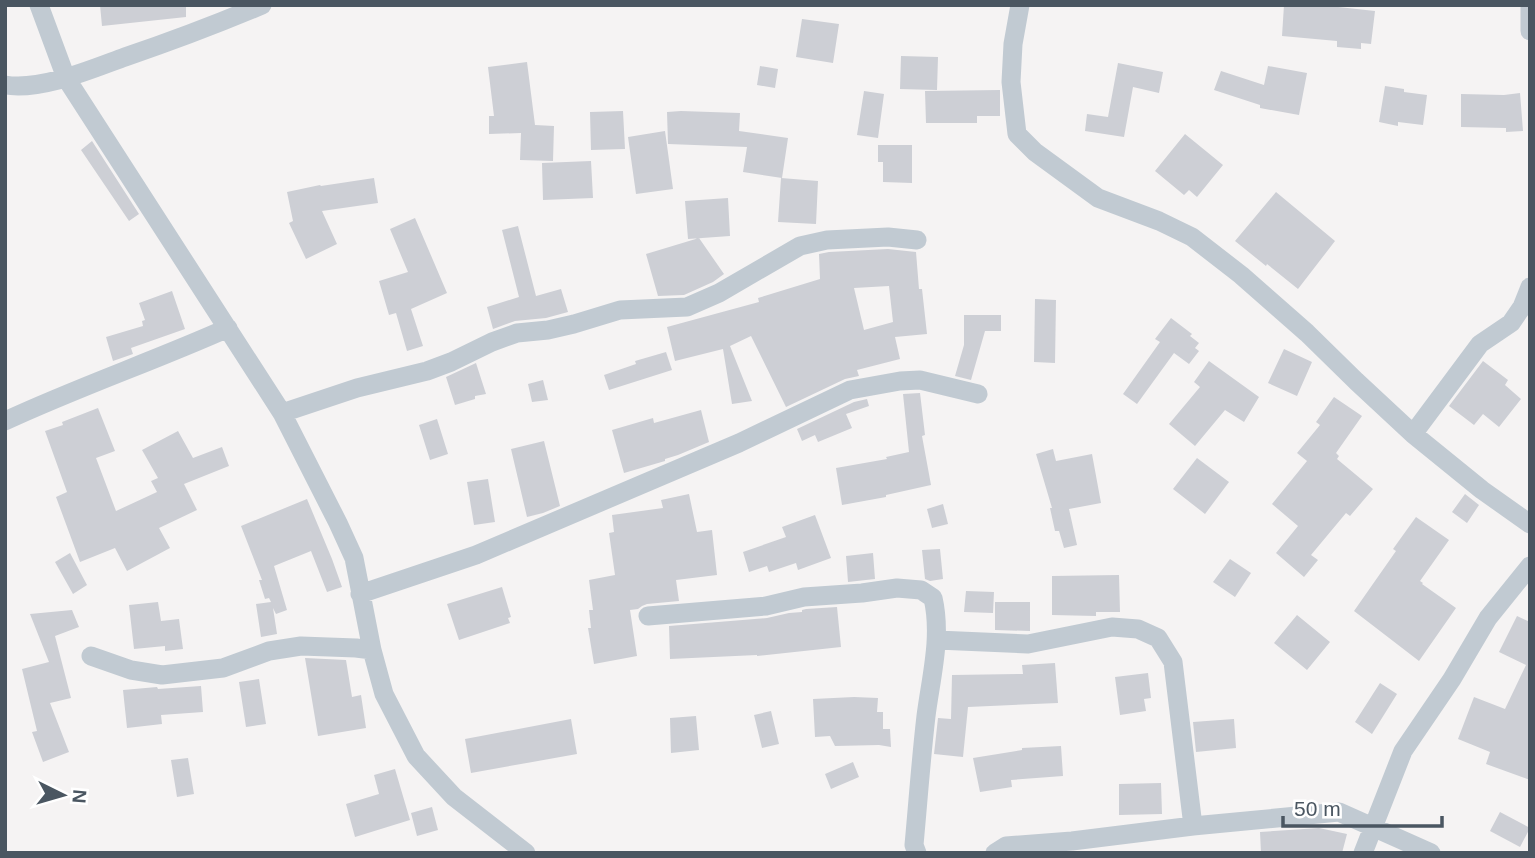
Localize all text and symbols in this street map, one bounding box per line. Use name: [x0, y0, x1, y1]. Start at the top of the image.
north arrow: [28, 760, 98, 830]
scale bar: [1283, 784, 1442, 828]
text: N: [68, 789, 90, 804]
text: 50 m: [1294, 797, 1341, 820]

